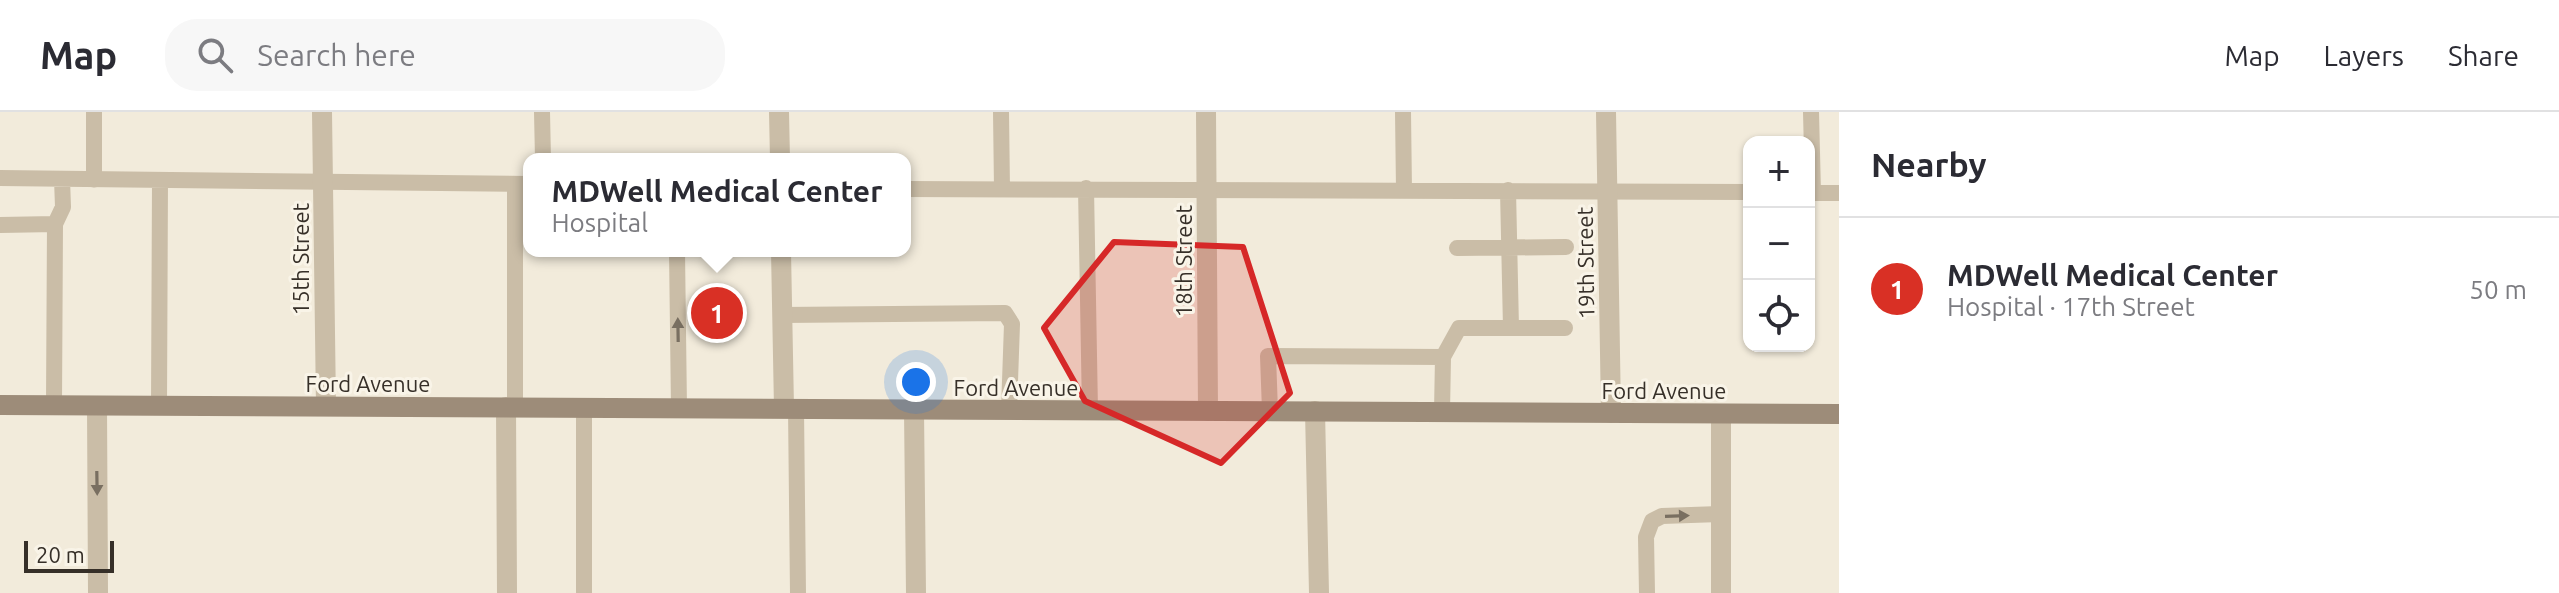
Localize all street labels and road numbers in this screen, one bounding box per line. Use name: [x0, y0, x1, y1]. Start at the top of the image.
street label: 15th Street: [288, 202, 313, 315]
street label: 18th Street: [1171, 204, 1196, 317]
street label: 19th Street: [1572, 206, 1598, 319]
street label: Ford Avenue: [306, 371, 430, 396]
street label: Ford Avenue: [954, 375, 1078, 400]
street label: Ford Avenue: [1602, 378, 1726, 403]

